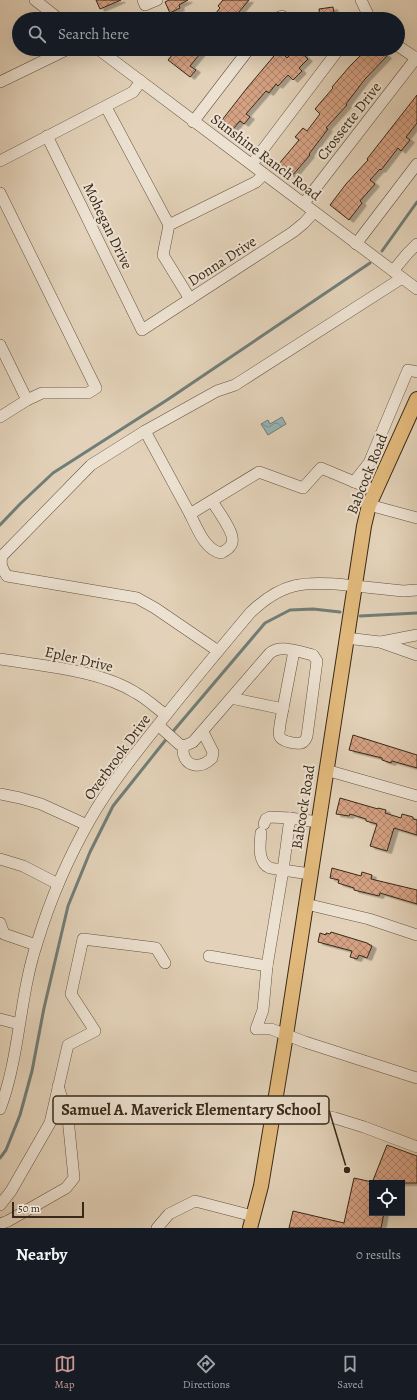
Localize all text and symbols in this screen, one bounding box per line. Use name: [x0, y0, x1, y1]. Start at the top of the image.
search box: [12, 12, 405, 56]
icon: search: [26, 23, 48, 45]
text: Search here: [58, 24, 129, 44]
street label: Crossette Drive: [312, 78, 386, 164]
street label: Sunshine Ranch Road: [207, 109, 326, 206]
street label: Mohegan Drive: [78, 180, 138, 273]
street label: Donna Drive: [184, 231, 260, 291]
street label: Babcock Road: [342, 430, 393, 517]
street label: Epler Drive: [43, 641, 115, 677]
street label: Overbrook Drive: [79, 710, 155, 804]
street label: Babcock Road: [286, 762, 320, 851]
callout: Samuel A. Maverick Elementary School: [53, 1096, 329, 1124]
text: Samuel A. Maverick Elementary School: [61, 1099, 322, 1121]
map controls: [369, 1180, 405, 1216]
button: locate: [369, 1180, 405, 1216]
scale bar: [12, 1200, 84, 1219]
text: 50 m: [18, 1201, 40, 1216]
text: Nearby: [16, 1243, 67, 1266]
text: 0 results: [356, 1246, 401, 1263]
tab: Map: [54, 1353, 76, 1392]
tab: Directions: [183, 1353, 230, 1392]
tab: Saved: [337, 1353, 363, 1392]

